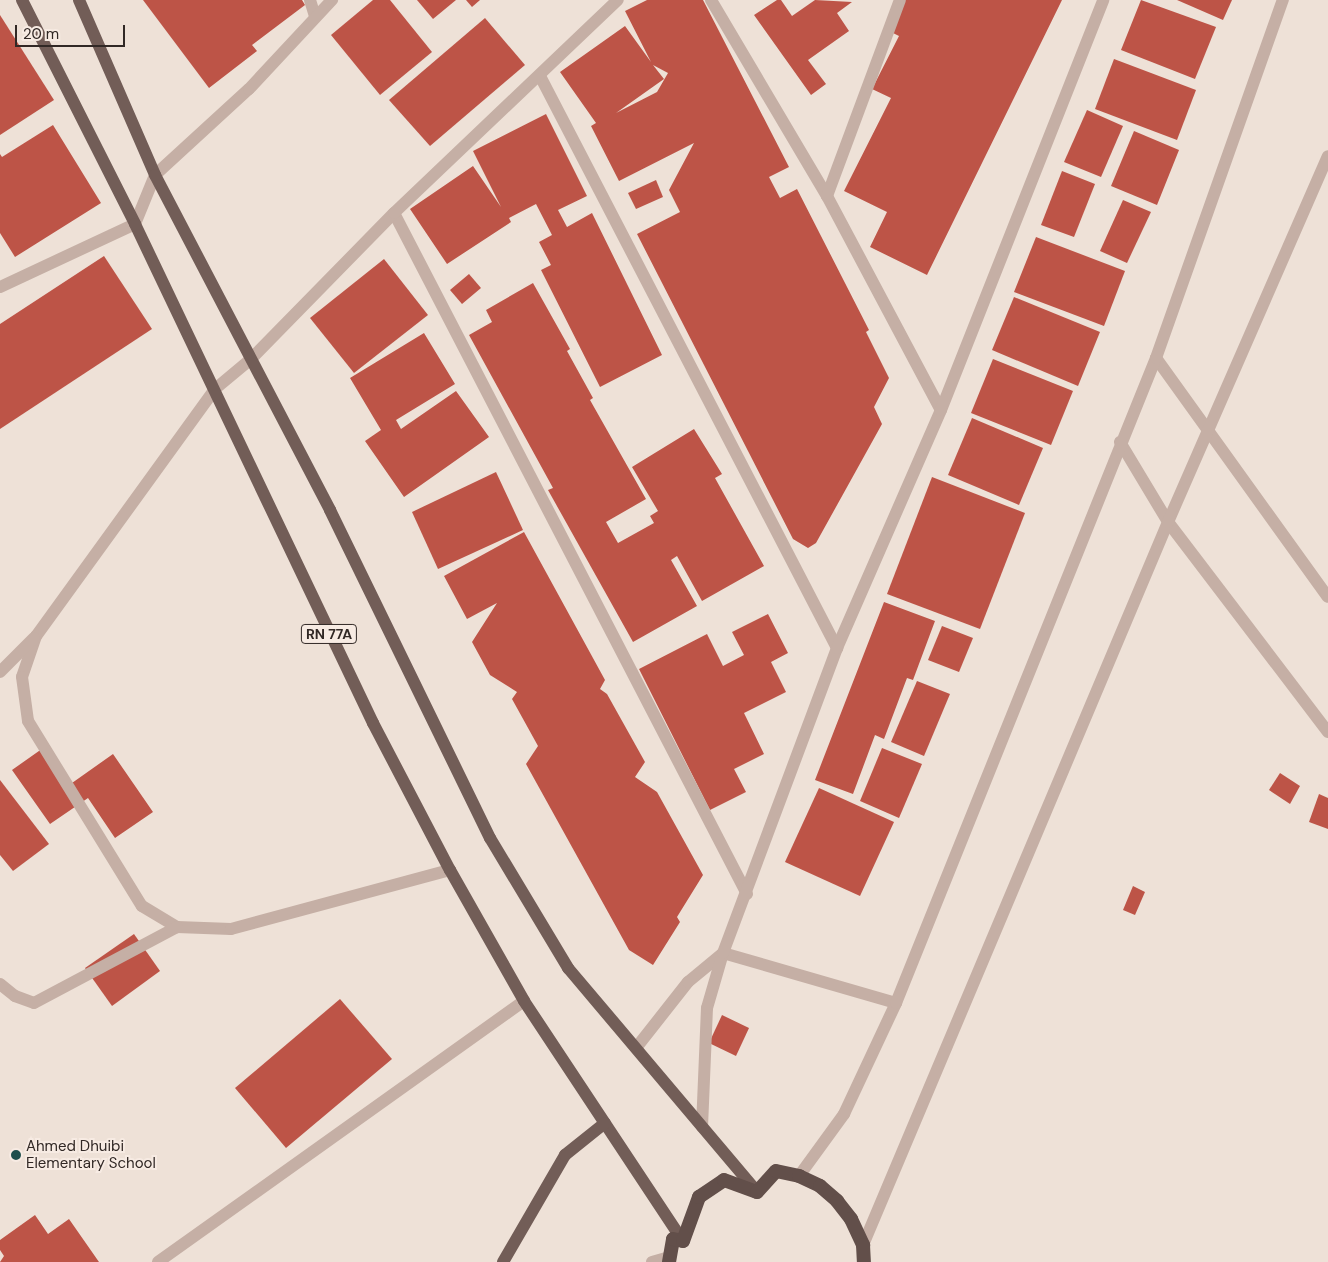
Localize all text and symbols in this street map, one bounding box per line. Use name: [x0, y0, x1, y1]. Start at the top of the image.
scale bar: [18, 15, 128, 47]
text: 20 m: [23, 24, 59, 44]
road number: RN 77A: [300, 622, 358, 646]
place label: Ahmed Dhuibi Elementary School: [26, 1137, 156, 1172]
marker: Ahmed Dhuibi Elementary School: [10, 1149, 22, 1161]

